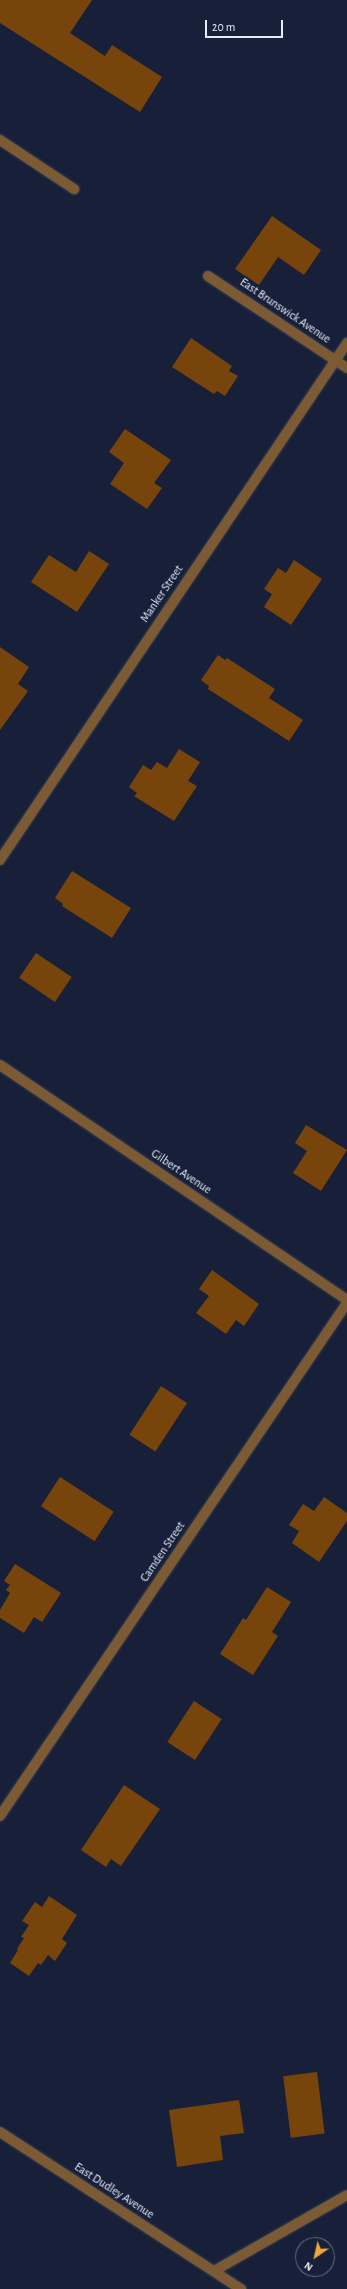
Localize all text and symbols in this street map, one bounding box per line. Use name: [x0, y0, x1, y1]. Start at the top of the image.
scale bar: [207, 12, 285, 38]
text: 20 m: [212, 21, 235, 33]
street label: East Brunswick Avenue: [237, 275, 333, 347]
street label: Manker Street: [138, 563, 186, 625]
street label: Gilbert Avenue: [148, 1147, 214, 1197]
street label: Camden Street: [138, 1519, 188, 1585]
street label: East Dudley Avenue: [72, 2160, 156, 2222]
north arrow: [295, 2237, 335, 2277]
text: N: [302, 2260, 315, 2273]

